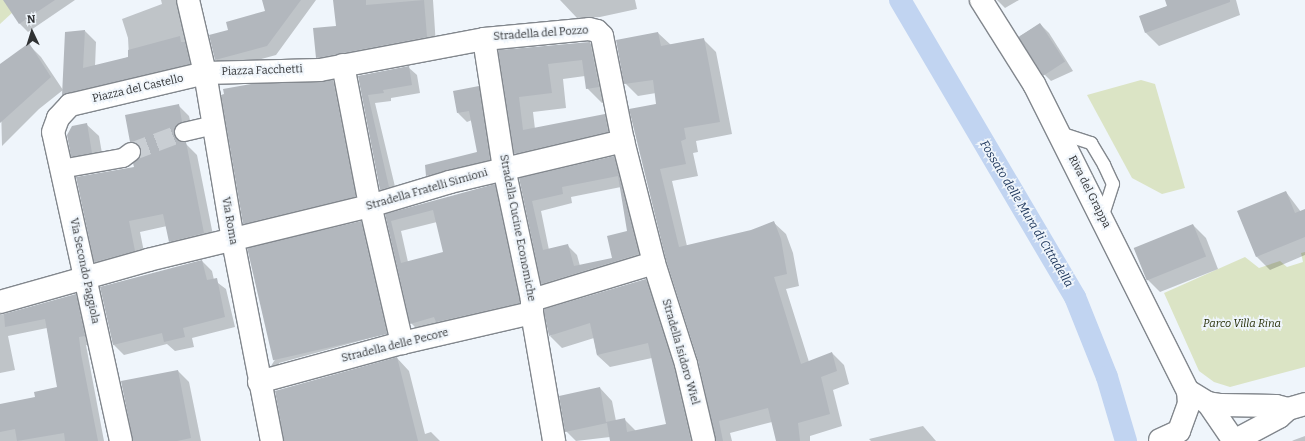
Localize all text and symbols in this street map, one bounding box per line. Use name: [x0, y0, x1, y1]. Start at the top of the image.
north arrow: [12, 12, 52, 52]
text: N: [26, 13, 36, 26]
street label: Stradella del Pozzo: [493, 24, 589, 44]
street label: Piazza Facchetti: [221, 63, 303, 79]
street label: Piazza del Castello: [91, 72, 185, 106]
water label: Fossato delle Mura di Cittadella: [976, 138, 1076, 290]
street label: Stradella Cucine Economiche: [496, 153, 538, 303]
street label: Riva del Grappa: [1065, 154, 1113, 230]
street label: Stradella Fratelli Simioni: [365, 166, 489, 214]
street label: Via Roma: [218, 196, 240, 246]
street label: Via Secondo Paggiola: [66, 217, 102, 325]
street label: Stradella Isidoro Wiel: [659, 298, 701, 406]
park label: Parco Villa Rina: [1203, 317, 1281, 331]
street label: Stradella delle Pecore: [340, 326, 450, 366]

